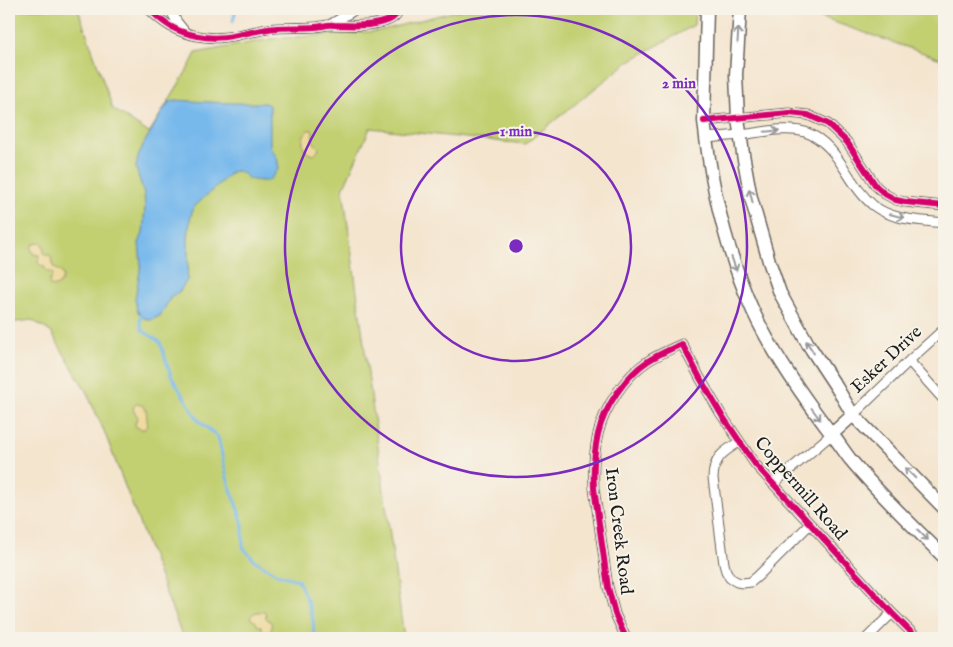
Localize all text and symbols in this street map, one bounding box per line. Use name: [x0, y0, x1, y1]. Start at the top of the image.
one-way arrow: [733, 27, 743, 43]
text: 2 min: [662, 74, 696, 93]
text: 1 min: [500, 122, 532, 141]
one-way arrow: [763, 126, 779, 136]
one-way arrow: [746, 189, 755, 205]
one-way arrow: [889, 212, 905, 222]
centre of rings: [507, 237, 525, 255]
one-way arrow: [730, 256, 739, 271]
street label: Esker Drive: [847, 321, 927, 399]
one-way arrow: [804, 340, 814, 354]
one-way arrow: [811, 407, 822, 420]
street label: Coppermill Road: [749, 432, 852, 546]
street label: Iron Creek Road: [599, 466, 637, 596]
one-way arrow: [904, 467, 916, 480]
one-way arrow: [916, 529, 928, 541]

